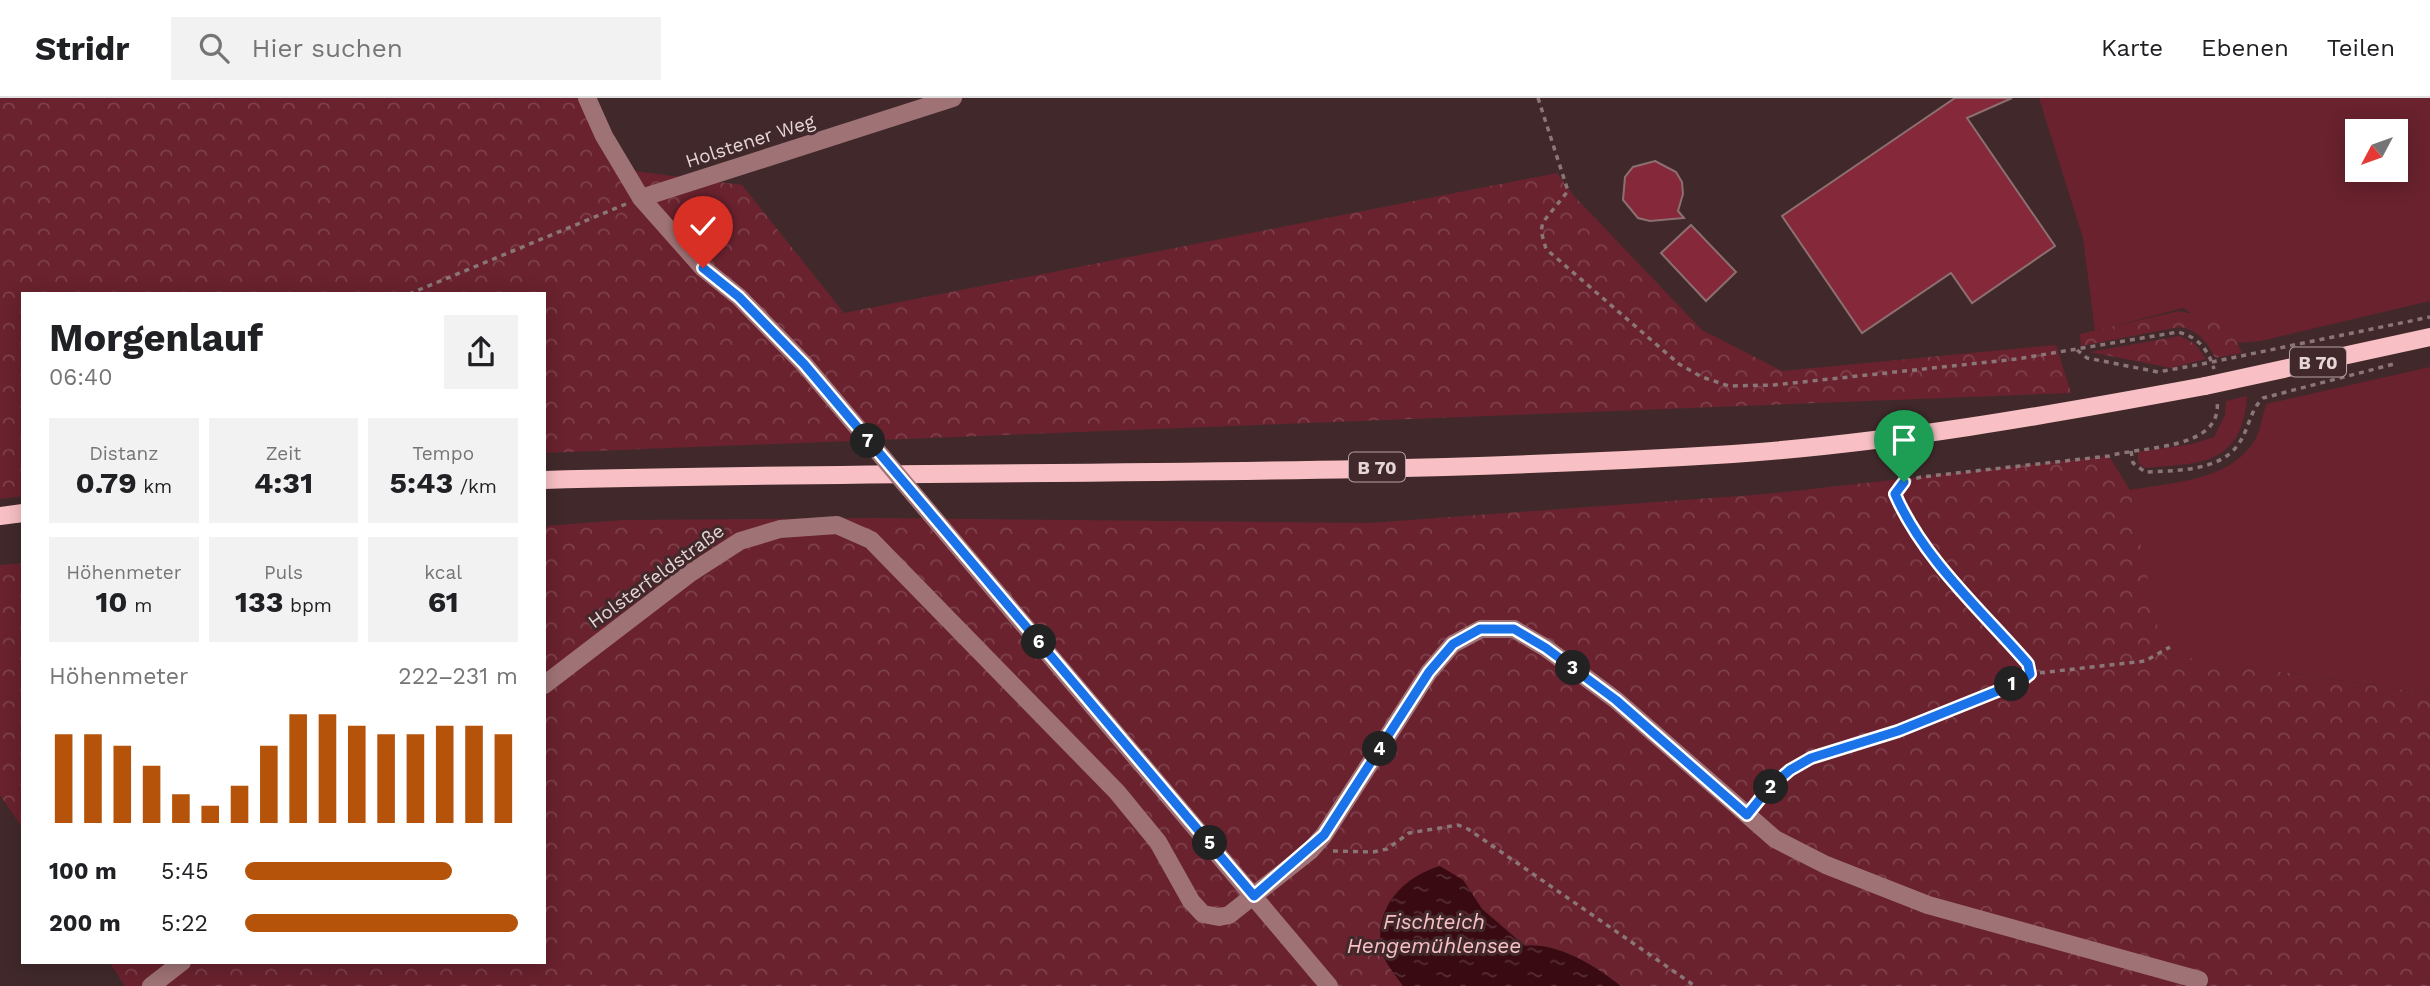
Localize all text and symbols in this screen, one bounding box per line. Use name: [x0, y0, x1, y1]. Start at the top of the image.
search box: [171, 17, 661, 80]
text: Stridr: [35, 29, 129, 68]
icon: search: [195, 29, 233, 67]
text: Hier suchen: [251, 33, 403, 63]
text: Karte: [2101, 34, 2163, 62]
text: Ebenen: [2201, 34, 2289, 62]
text: Teilen: [2327, 34, 2395, 62]
street label: Holstener Weg: [682, 109, 818, 173]
north arrow: [2345, 119, 2408, 182]
map controls: [2345, 119, 2408, 182]
pin: [673, 196, 733, 268]
icon: check: [684, 207, 722, 245]
button: share: [444, 315, 518, 389]
text: Morgenlauf: [49, 316, 263, 360]
road number: B 70: [2290, 348, 2346, 376]
text: 06:40: [49, 364, 112, 391]
pin: [1874, 410, 1934, 482]
icon: arrive: [1885, 421, 1923, 459]
pin: 7: [850, 424, 886, 458]
text: 7: [862, 429, 873, 452]
text: Distanz: [89, 442, 158, 465]
text: Zeit: [266, 442, 301, 465]
text: Tempo: [412, 442, 474, 465]
road number: B 70: [1349, 452, 1405, 482]
text: 0.79: [76, 465, 137, 500]
text: 4:31: [254, 465, 313, 500]
text: 5:43: [389, 465, 453, 500]
text: km: [137, 475, 172, 498]
text: /km: [453, 475, 497, 498]
street label: Holsterfeldstraße: [584, 519, 728, 633]
text: Höhenmeter: [66, 561, 181, 584]
text: Puls: [264, 561, 303, 584]
text: kcal: [424, 561, 462, 584]
text: 10: [95, 584, 128, 619]
text: 133: [235, 584, 284, 619]
text: 61: [428, 584, 459, 619]
text: m: [128, 594, 152, 617]
text: bpm: [284, 594, 332, 617]
pin: 6: [1021, 624, 1056, 660]
text: 6: [1033, 630, 1044, 653]
pin: 3: [1556, 650, 1590, 686]
text: 3: [1567, 656, 1578, 679]
text: Höhenmeter: [49, 663, 188, 690]
text: 222–231 m: [398, 663, 518, 690]
pin: 1: [1994, 666, 2030, 702]
text: 1: [2007, 672, 2016, 695]
pin: 4: [1362, 732, 1398, 766]
text: 4: [1373, 737, 1386, 760]
pin: 2: [1754, 770, 1788, 804]
text: 2: [1765, 775, 1776, 798]
pin: 5: [1192, 826, 1228, 860]
text: 5: [1204, 831, 1215, 854]
text: 100 m: [49, 858, 117, 885]
text: 5:45: [161, 858, 209, 885]
water label: Fischteich Hengemühlensee: [1347, 909, 1521, 958]
text: 200 m: [49, 910, 121, 937]
text: 5:22: [161, 910, 208, 937]

